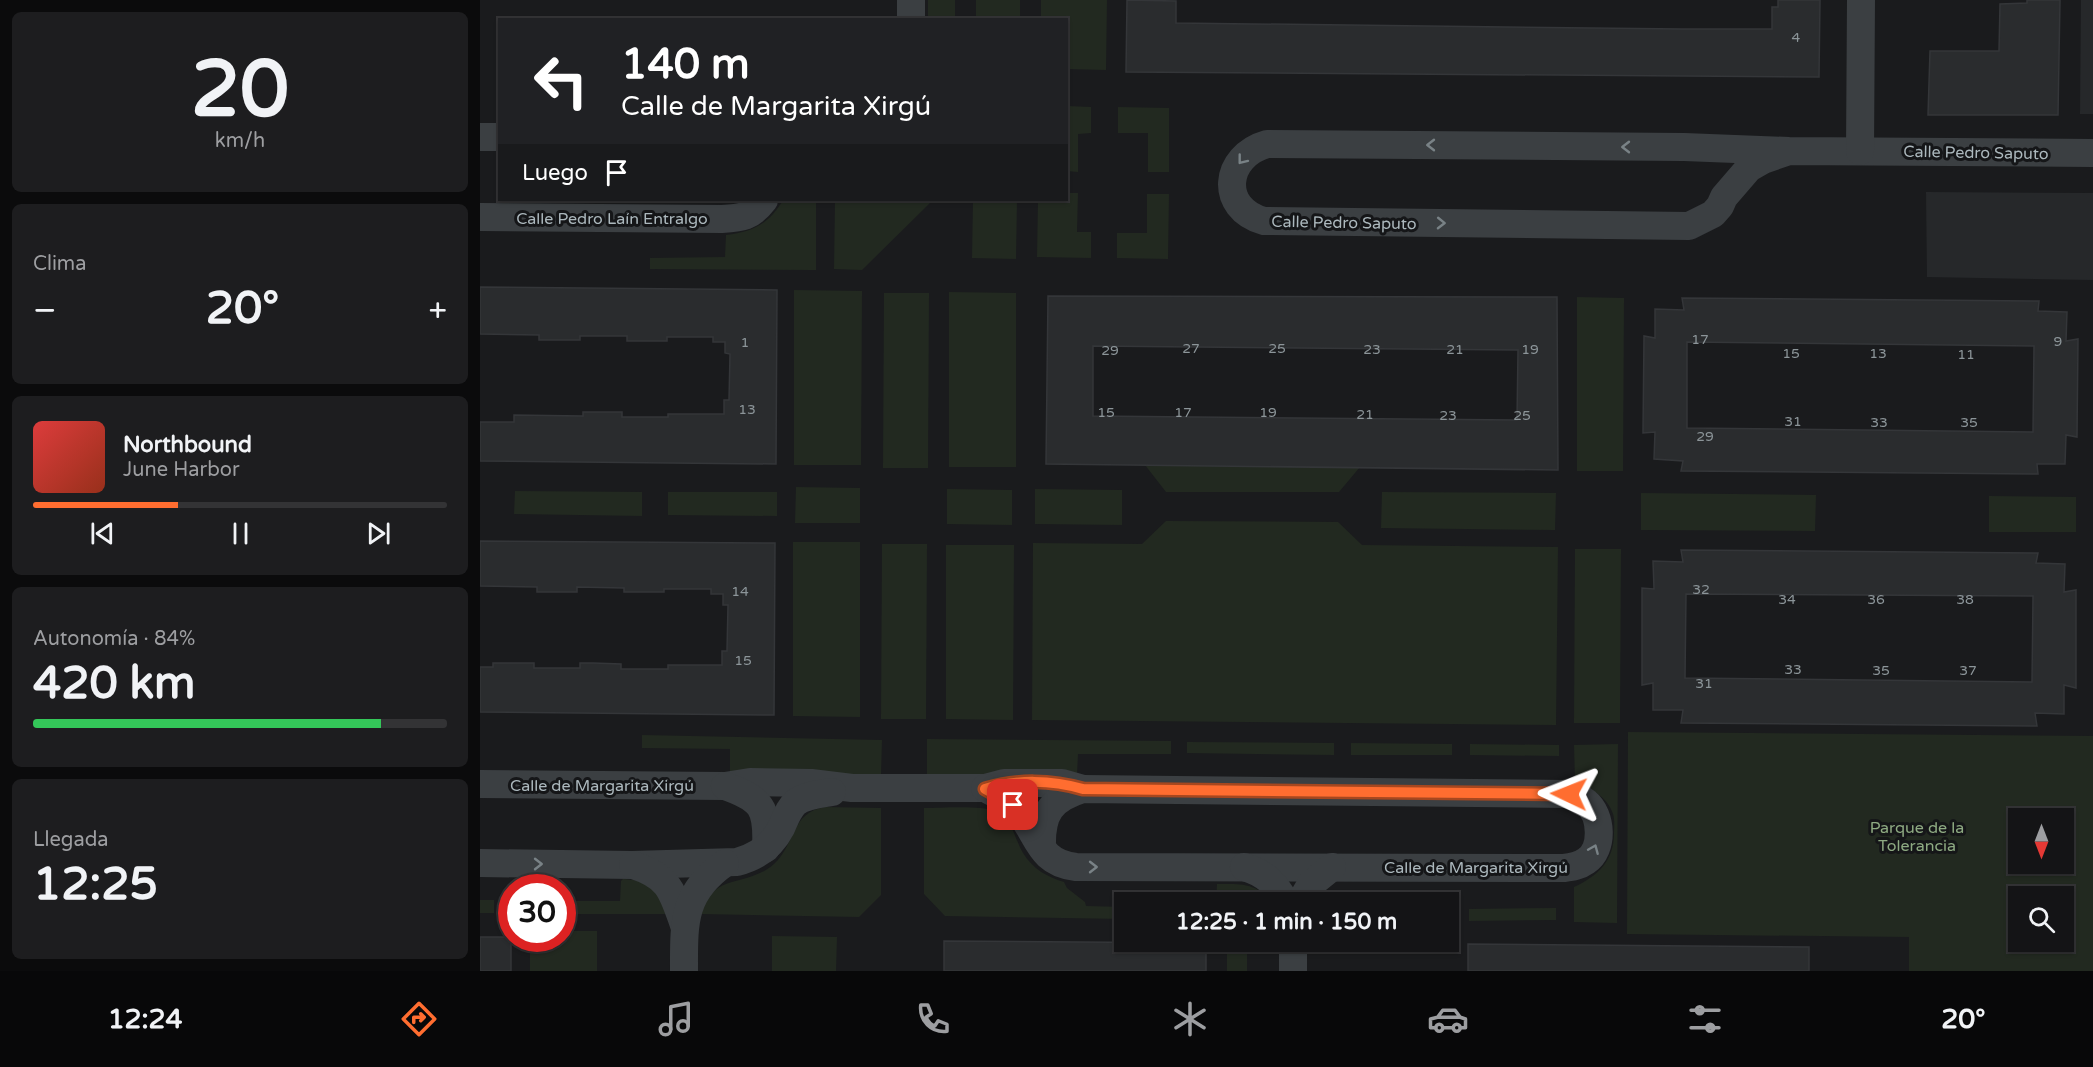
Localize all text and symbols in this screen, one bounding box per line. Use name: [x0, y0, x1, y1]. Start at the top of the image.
house number: 4: [1792, 29, 1801, 46]
text: 140 m: [621, 39, 750, 90]
icon: left: [522, 42, 600, 120]
text: 20: [191, 43, 289, 137]
text: Calle de Margarita Xirgú: [621, 90, 931, 123]
text: km/h: [215, 129, 265, 153]
one-way arrow: [1426, 139, 1435, 151]
one-way arrow: [1621, 141, 1630, 153]
street label: Calle Pedro Saputo: [1903, 142, 2049, 164]
one-way arrow: [1238, 153, 1249, 164]
icon: arrive: [600, 156, 633, 189]
text: Luego: [522, 160, 588, 186]
street label: Calle Pedro Laín Entralgo: [516, 209, 708, 229]
street label: Calle Pedro Saputo: [1271, 212, 1417, 234]
one-way arrow: [1437, 217, 1446, 229]
text: Clima: [33, 252, 86, 276]
text: 20°: [206, 282, 279, 336]
text: −: [33, 291, 57, 330]
text: +: [428, 291, 447, 330]
house number: 17: [1691, 331, 1709, 348]
house number: 9: [2054, 333, 2062, 350]
house number: 1: [741, 334, 749, 351]
house number: 27: [1182, 340, 1200, 357]
house number: 25: [1268, 340, 1286, 357]
house number: 23: [1363, 341, 1381, 358]
house number: 21: [1446, 341, 1464, 358]
house number: 19: [1521, 341, 1539, 358]
house number: 29: [1101, 342, 1119, 359]
house number: 15: [1782, 345, 1800, 362]
house number: 13: [1869, 345, 1887, 362]
house number: 11: [1957, 346, 1975, 363]
house number: 13: [738, 401, 756, 418]
house number: 15: [1097, 404, 1115, 421]
house number: 17: [1174, 404, 1192, 421]
house number: 19: [1259, 404, 1277, 421]
house number: 21: [1356, 406, 1374, 423]
house number: 23: [1439, 407, 1457, 424]
house number: 25: [1513, 407, 1531, 424]
house number: 31: [1784, 413, 1802, 430]
house number: 33: [1870, 414, 1888, 431]
house number: 35: [1960, 414, 1978, 431]
house number: 29: [1696, 428, 1714, 445]
text: Northbound: [123, 432, 252, 458]
text: June Harbor: [123, 458, 240, 482]
icon: previous: [86, 517, 119, 550]
icon: pause: [224, 517, 257, 550]
icon: next: [362, 517, 395, 550]
house number: 32: [1692, 581, 1710, 598]
house number: 14: [731, 583, 749, 600]
house number: 34: [1778, 591, 1796, 608]
house number: 36: [1867, 591, 1885, 608]
house number: 38: [1956, 591, 1974, 608]
text: Autonomía · 84%: [33, 627, 195, 651]
house number: 15: [734, 652, 752, 669]
text: 420 km: [33, 657, 195, 711]
house number: 33: [1784, 661, 1802, 678]
house number: 35: [1872, 662, 1890, 679]
house number: 37: [1959, 662, 1977, 679]
house number: 31: [1695, 675, 1713, 692]
position arrow: [1537, 762, 1601, 826]
street label: Calle de Margarita Xirgú: [510, 776, 694, 796]
pin: [987, 779, 1038, 830]
icon: arrive: [996, 788, 1029, 821]
north arrow: [2008, 808, 2074, 874]
map controls: [2008, 808, 2074, 952]
park label: Parque de la Tolerancia: [1870, 818, 1964, 856]
text: Llegada: [33, 828, 109, 852]
one-way arrow: [1587, 844, 1599, 855]
text: 12:25: [33, 858, 158, 912]
one-way arrow: [534, 858, 543, 870]
street label: Calle de Margarita Xirgú: [1384, 858, 1568, 878]
one-way arrow: [1089, 861, 1098, 873]
speed limit sign: 30: [498, 874, 576, 952]
button: search: [2008, 886, 2074, 952]
text: 12:25 · 1 min · 150 m: [1176, 909, 1397, 935]
icon: directions: [398, 998, 440, 1040]
icon: music: [655, 998, 697, 1040]
icon: phone: [912, 998, 954, 1040]
icon: climate: [1169, 998, 1211, 1040]
icon: car: [1427, 998, 1469, 1040]
icon: filters: [1684, 998, 1726, 1040]
text: 12:24: [108, 1003, 182, 1036]
text: 20°: [1941, 1003, 1985, 1036]

